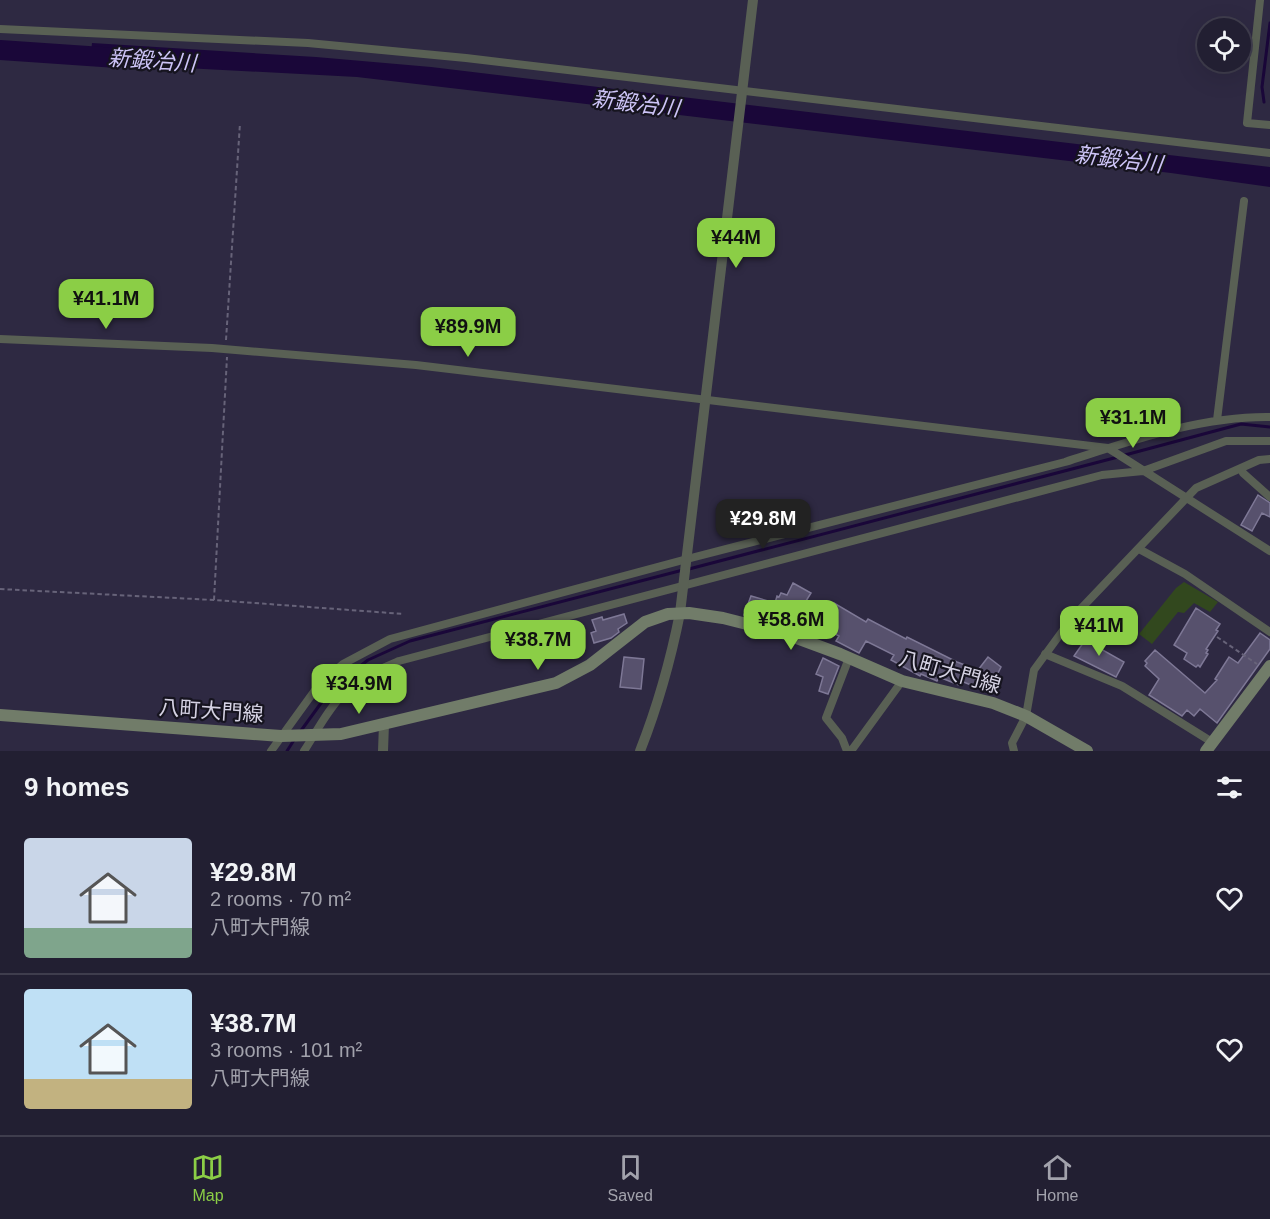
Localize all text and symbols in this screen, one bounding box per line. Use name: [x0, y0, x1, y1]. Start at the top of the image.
map controls: [1197, 18, 1251, 72]
button: locate: [1197, 18, 1251, 72]
water label: 新鍛冶川: [107, 45, 199, 76]
water label: 新鍛冶川: [591, 86, 683, 122]
water label: 新鍛冶川: [1074, 142, 1166, 178]
pin: ¥44M: [700, 218, 772, 269]
text: ¥44M: [711, 226, 761, 248]
pin: ¥41.1M: [57, 279, 155, 330]
text: ¥41.1M: [73, 287, 139, 309]
pin: ¥89.9M: [419, 307, 517, 358]
text: ¥89.9M: [435, 315, 501, 337]
pin: ¥31.1M: [1084, 398, 1182, 449]
text: ¥31.1M: [1100, 406, 1166, 428]
pin: ¥29.8M: [714, 499, 812, 550]
text: ¥29.8M: [730, 507, 796, 529]
pin: ¥58.6M: [742, 600, 840, 651]
pin: ¥41M: [1063, 606, 1135, 657]
text: ¥58.6M: [758, 608, 824, 630]
text: ¥41M: [1074, 614, 1124, 636]
pin: ¥38.7M: [489, 620, 587, 671]
text: ¥38.7M: [505, 628, 571, 650]
street label: 八町大門線: [897, 646, 1004, 697]
pin: ¥34.9M: [310, 664, 408, 715]
text: ¥34.9M: [326, 672, 392, 694]
street label: 八町大門線: [158, 695, 264, 726]
icon: filters: [1213, 771, 1246, 804]
text: 9 homes: [24, 772, 130, 802]
text: ¥29.8M: [210, 857, 297, 887]
icon: home: [72, 862, 144, 934]
icon: heart: [1213, 882, 1246, 915]
text: 2 rooms · 70 m²: [210, 888, 351, 910]
text: 八町大門線: [210, 916, 310, 938]
text: ¥38.7M: [210, 1008, 297, 1038]
icon: home: [72, 1013, 144, 1085]
icon: heart: [1213, 1033, 1246, 1066]
text: 3 rooms · 101 m²: [210, 1039, 362, 1061]
text: 八町大門線: [210, 1067, 310, 1089]
tab: Map: [191, 1151, 224, 1205]
tab: Saved: [607, 1151, 653, 1205]
tab: Home: [1036, 1151, 1078, 1205]

